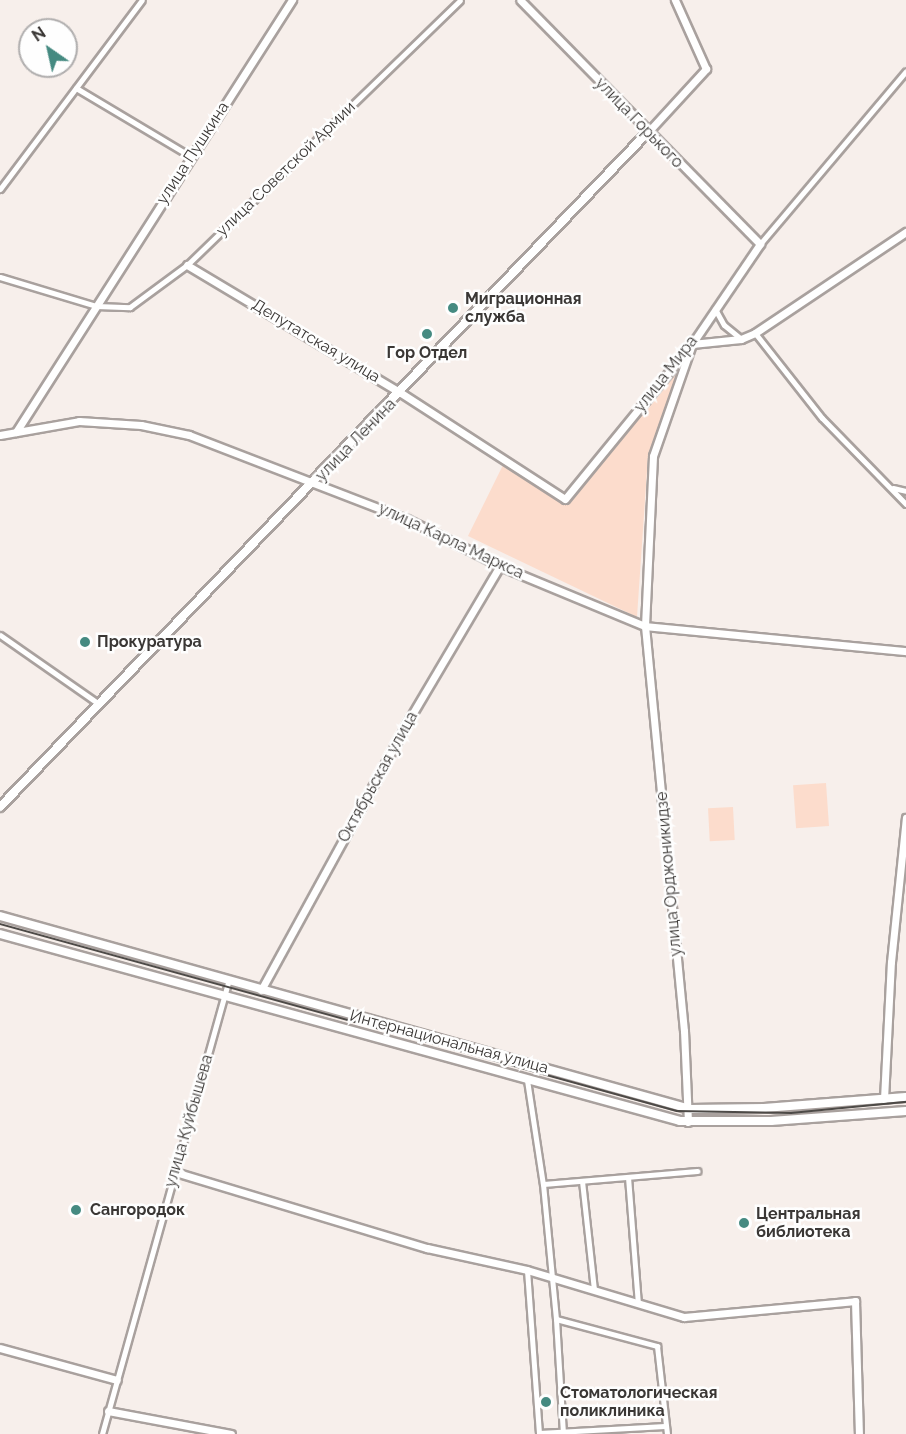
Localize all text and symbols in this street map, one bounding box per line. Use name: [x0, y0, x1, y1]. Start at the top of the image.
north arrow: [18, 18, 78, 78]
text: N: [28, 23, 49, 46]
street label: улица Горького: [591, 74, 687, 172]
street label: улица Советской Армии: [212, 97, 360, 241]
street label: улица Пушкина: [153, 98, 233, 208]
place label: Миграционная служба: [465, 289, 582, 327]
street label: Депутатская улица: [248, 295, 384, 387]
marker: Миграционная служба: [446, 301, 460, 315]
marker: Гор Отдел: [420, 327, 434, 341]
street label: улица Мира: [630, 332, 702, 416]
place label: Гор Отдел: [387, 343, 467, 363]
street label: улица Ленина: [312, 395, 400, 485]
street label: улица Карла Маркса: [375, 499, 527, 583]
place label: Прокуратура: [97, 632, 202, 652]
marker: Прокуратура: [78, 635, 92, 649]
street label: Октябрьская улица: [334, 708, 422, 846]
street label: улица Орджоникидзе: [652, 791, 686, 957]
street label: Интернациональная улица: [347, 1006, 551, 1078]
street label: улица Куйбышева: [161, 1052, 217, 1190]
place label: Сангородок: [90, 1200, 185, 1220]
marker: Сангородок: [67, 1201, 85, 1219]
place label: Центральная библиотека: [756, 1204, 860, 1242]
marker: Центральная библиотека: [737, 1216, 751, 1230]
place label: Стоматологическая поликлиника: [560, 1383, 717, 1421]
marker: Стоматологическая поликлиника: [537, 1393, 555, 1411]

